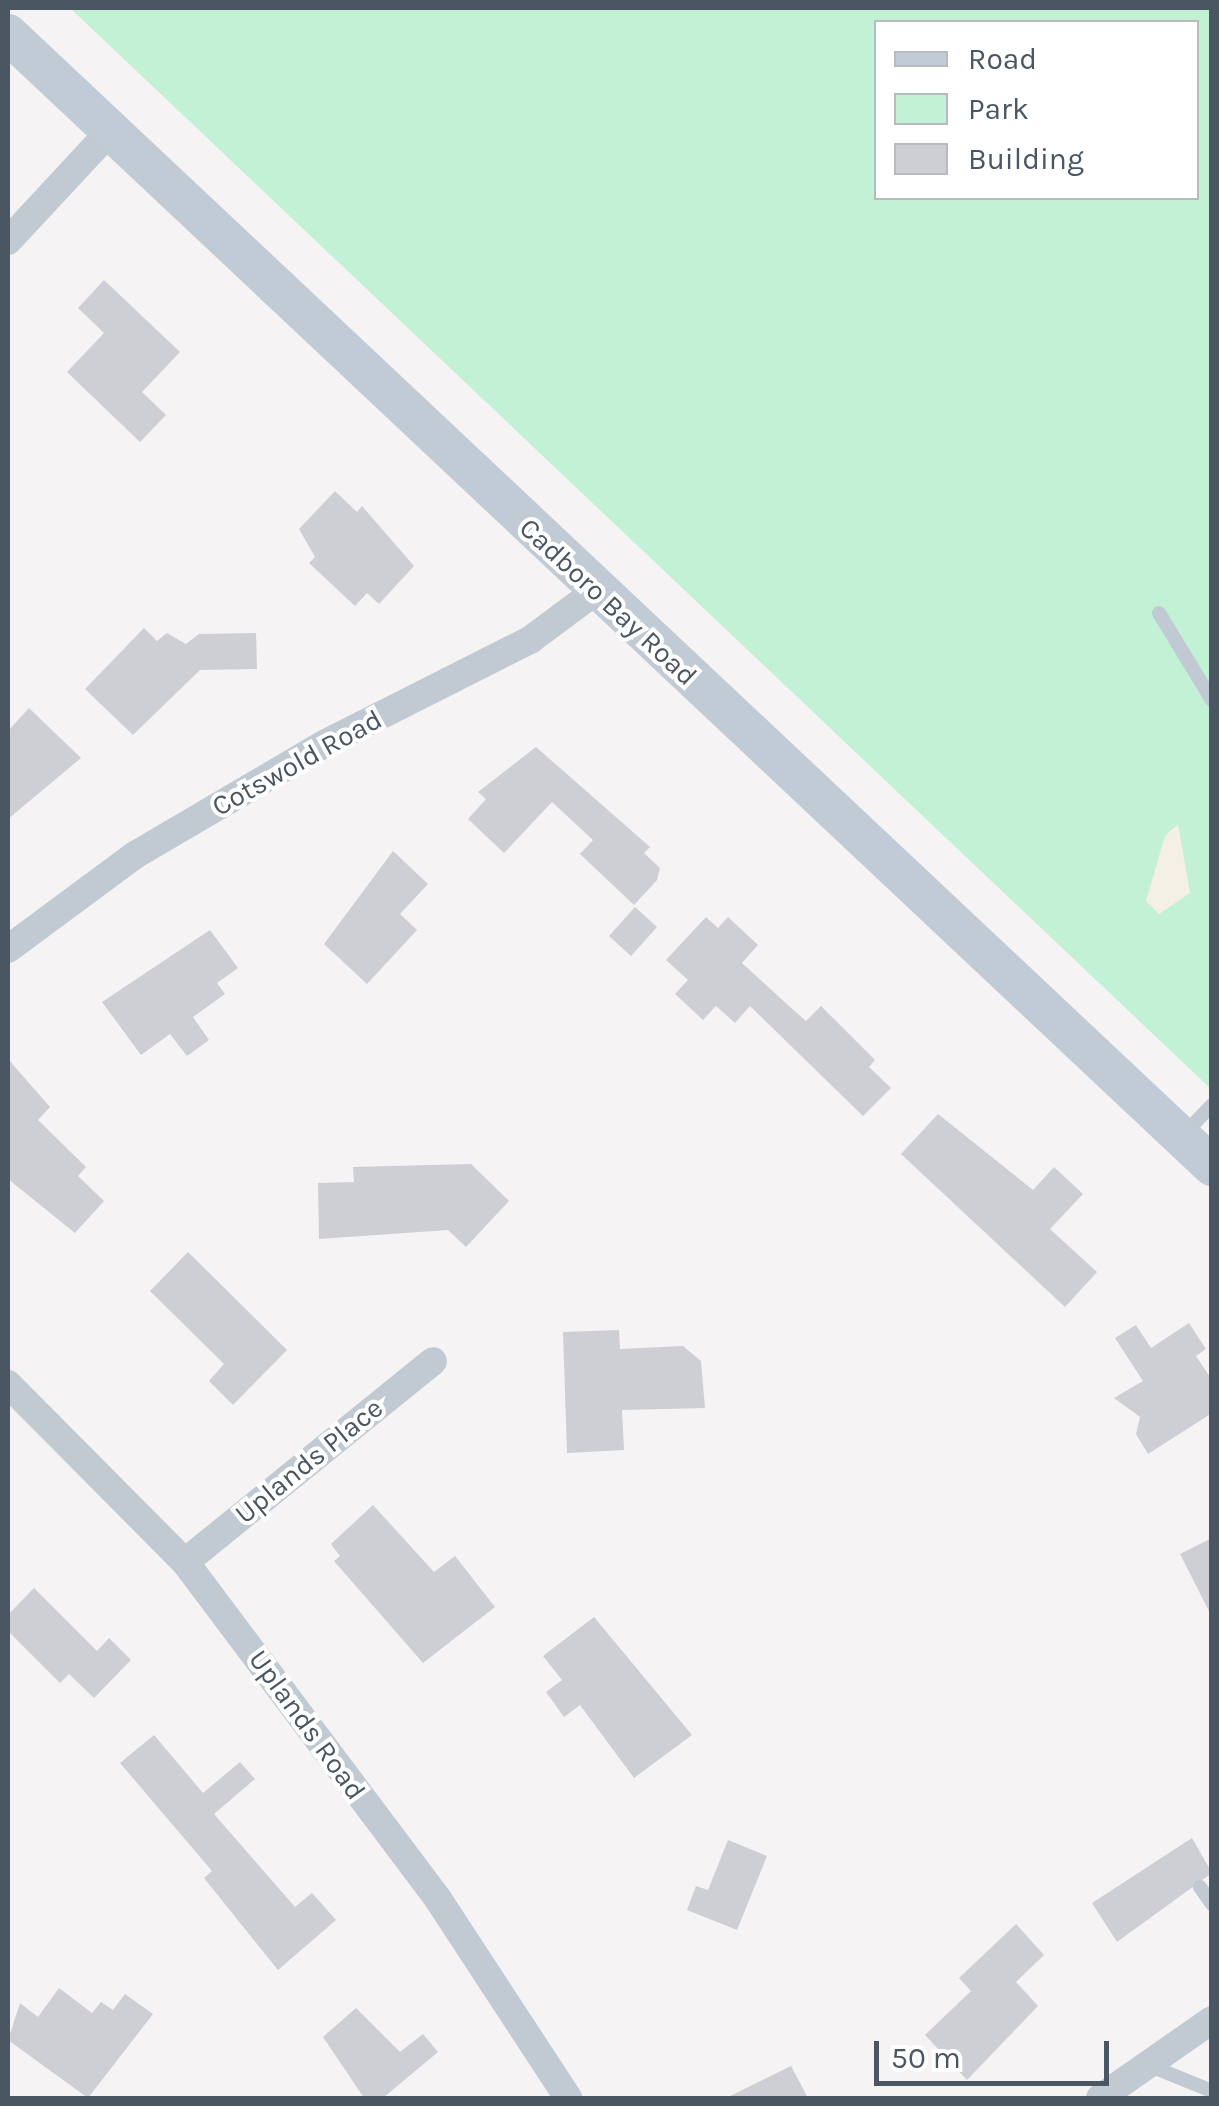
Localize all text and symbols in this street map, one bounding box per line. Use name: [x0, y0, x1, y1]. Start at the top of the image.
legend: [874, 20, 1199, 200]
text: Road: [968, 41, 1037, 77]
text: Park: [968, 91, 1029, 127]
text: Building: [968, 141, 1084, 177]
street label: Cadboro Bay Road: [512, 511, 704, 693]
street label: Cotswold Road: [206, 703, 388, 823]
street label: Uplands Place: [228, 1391, 390, 1531]
street label: Uplands Road: [241, 1643, 373, 1807]
scale bar: [879, 2021, 1114, 2083]
text: 50 m: [891, 2040, 961, 2076]

